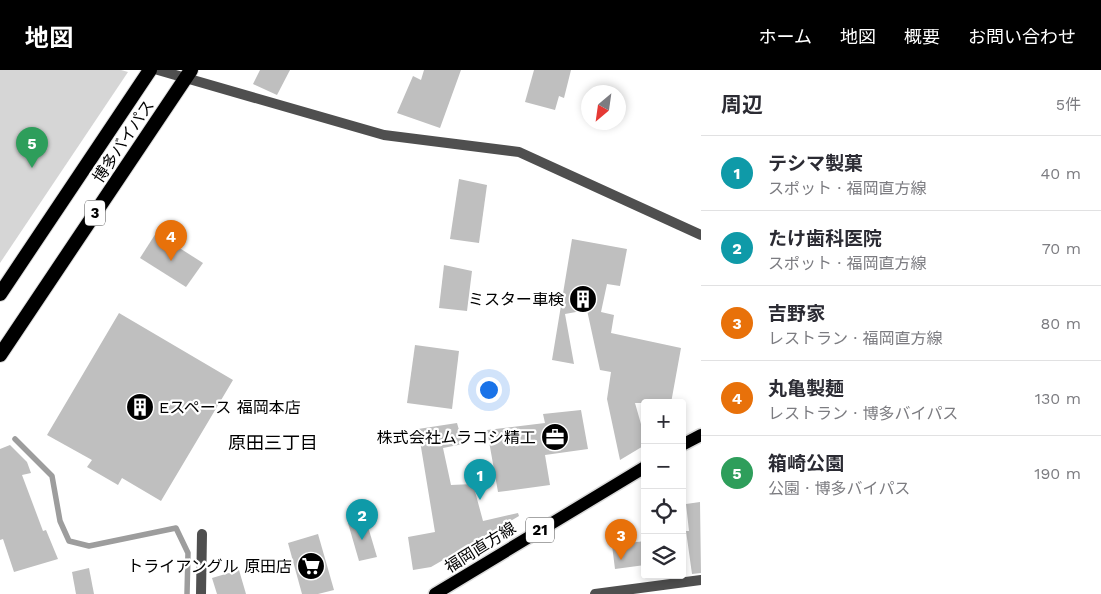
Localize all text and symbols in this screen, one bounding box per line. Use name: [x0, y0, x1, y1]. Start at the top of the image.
text: 地図: [25, 24, 73, 52]
text: ホーム: [759, 26, 812, 47]
text: 地図: [840, 26, 876, 47]
text: 概要: [904, 26, 940, 47]
text: お問い合わせ: [968, 26, 1076, 47]
north arrow: [581, 85, 626, 130]
text: 周辺: [721, 92, 763, 117]
text: 5件: [1056, 95, 1081, 114]
street label: 博多バイパス: [89, 96, 158, 186]
pin: 5: [16, 127, 48, 168]
text: テシマ製菓: [768, 152, 863, 175]
text: 1: [734, 164, 740, 183]
text: 40 m: [1041, 164, 1081, 183]
text: スポット · 福岡直方線: [768, 179, 927, 198]
road number: 3: [85, 200, 105, 226]
pin: 4: [155, 220, 187, 261]
text: たけ歯科医院: [768, 227, 882, 250]
text: 2: [732, 239, 742, 258]
text: 70 m: [1042, 239, 1081, 258]
text: スポット · 福岡直方線: [768, 254, 927, 273]
building icon: ミスター車検: [568, 284, 598, 314]
place label: ミスター車検: [468, 290, 564, 309]
text: 吉野家: [768, 302, 825, 325]
text: 3: [732, 314, 742, 333]
text: 80 m: [1040, 314, 1081, 333]
text: レストラン · 福岡直方線: [768, 329, 943, 348]
your location: [476, 377, 502, 403]
text: 丸亀製麺: [768, 377, 844, 400]
text: 4: [732, 389, 742, 408]
text: 130 m: [1035, 389, 1081, 408]
building icon: Eスペース 福岡本店: [125, 392, 155, 422]
place label: Eスペース 福岡本店: [159, 398, 301, 417]
map controls: [641, 399, 686, 579]
button: +: [641, 399, 686, 444]
text: レストラン · 博多バイパス: [768, 404, 958, 423]
office icon: 株式会社ムラコシ精工: [540, 422, 570, 452]
place label: 株式会社ムラコシ精工: [377, 428, 536, 447]
district label: 原田三丁目: [228, 432, 318, 453]
button: −: [641, 444, 686, 489]
text: 箱崎公園: [768, 452, 844, 475]
pin: 1: [464, 459, 496, 500]
text: 5: [732, 464, 742, 483]
text: 190 m: [1034, 464, 1081, 483]
text: 公園 · 博多バイパス: [768, 479, 910, 498]
button: locate: [641, 489, 686, 534]
pin: 2: [346, 499, 378, 540]
street label: 福岡直方線: [441, 518, 519, 577]
road number: 21: [526, 518, 554, 542]
pin: 3: [605, 519, 637, 560]
button: layers: [641, 534, 686, 579]
supermarket icon: トライアングル 原田店: [296, 551, 326, 581]
place label: トライアングル 原田店: [127, 557, 292, 576]

